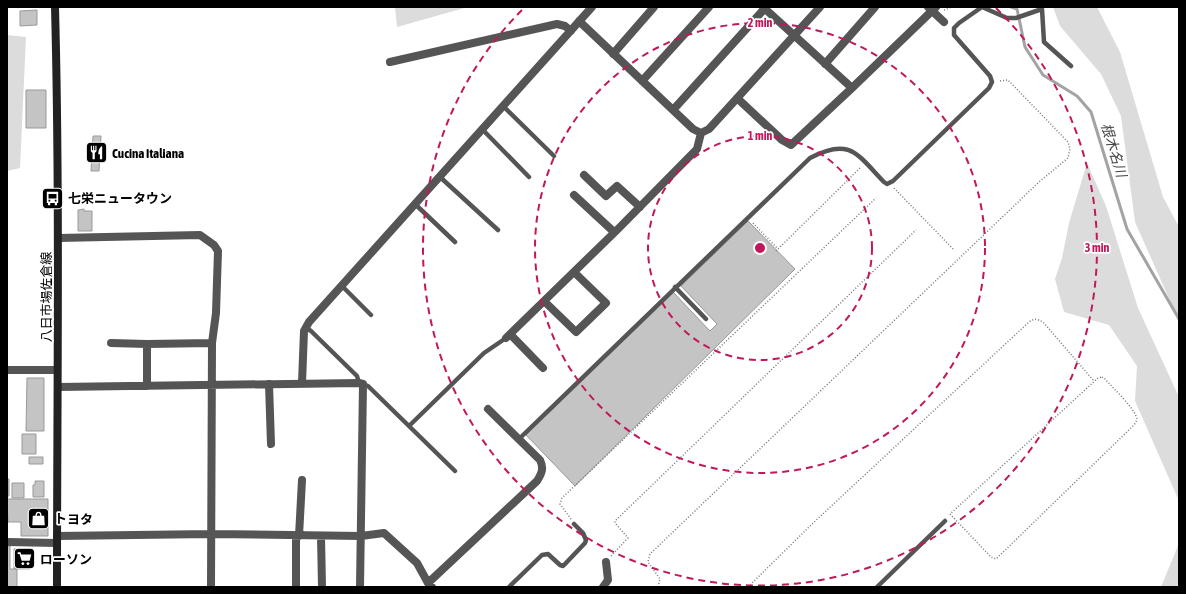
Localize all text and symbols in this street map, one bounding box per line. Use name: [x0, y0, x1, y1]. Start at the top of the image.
text: 2 min: [748, 16, 772, 30]
water label: 根木名川: [1098, 121, 1130, 181]
text: 1 min: [748, 129, 772, 143]
restaurant icon: Cucina Italiana: [83, 140, 109, 166]
place label: Cucina Italiana: [112, 146, 184, 161]
bus stop icon: 七栄ニュータウン: [39, 185, 65, 211]
place label: 七栄ニュータウン: [68, 191, 172, 206]
centre of rings: [753, 241, 767, 255]
text: 3 min: [1085, 241, 1109, 255]
street label: 八日市場佐倉線: [39, 251, 54, 343]
shop icon: トヨタ: [26, 506, 52, 532]
place label: トヨタ: [54, 512, 93, 527]
supermarket icon: ローソン: [12, 546, 38, 572]
place label: ローソン: [40, 552, 92, 567]

